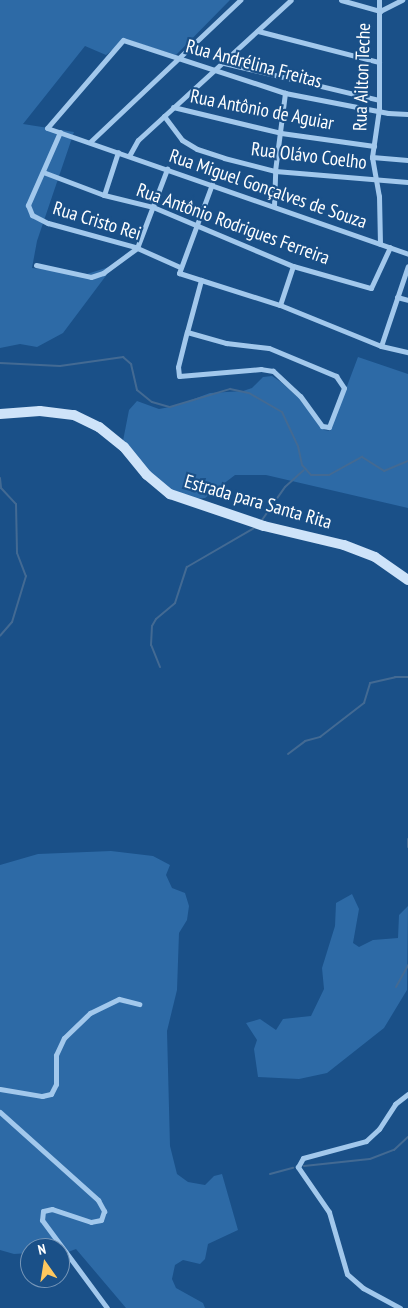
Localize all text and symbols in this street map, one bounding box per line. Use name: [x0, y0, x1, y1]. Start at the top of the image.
street label: Rua Ailton Teche: [349, 22, 375, 132]
street label: Rua Andrélina Freitas: [183, 35, 325, 93]
street label: Rua Antônio de Aguiar: [188, 85, 336, 135]
street label: Rua Olávo Coelho: [250, 138, 368, 174]
street label: Rua Miguel Gonçalves de Souza: [166, 144, 370, 234]
street label: Rua Antônio Rodrigues Ferreira: [133, 178, 333, 270]
street label: Rua Cristo Rei: [50, 197, 144, 245]
street label: Estrada para Santa Rita: [182, 470, 334, 534]
north arrow: [20, 1238, 70, 1288]
text: N: [36, 1240, 48, 1259]

